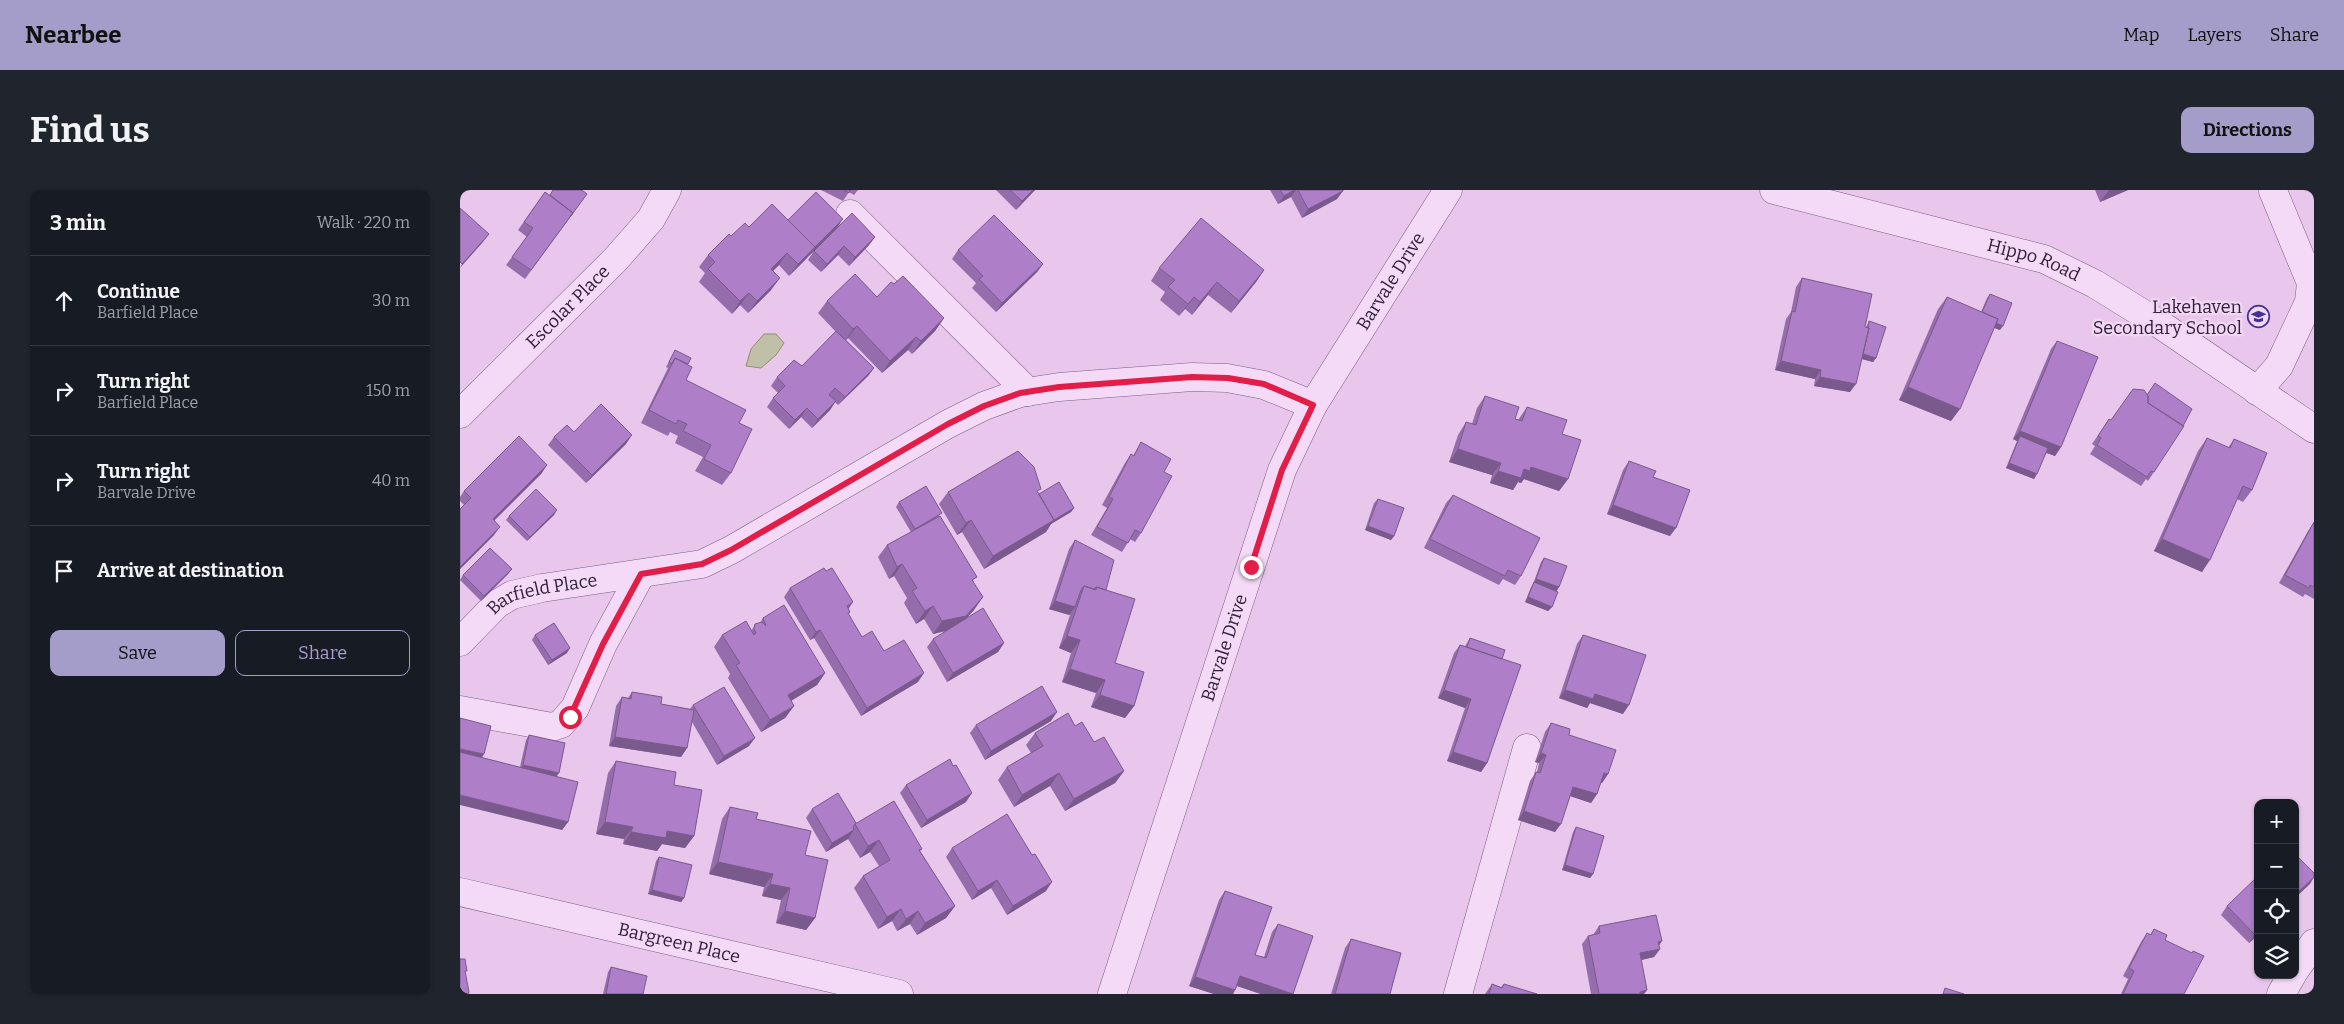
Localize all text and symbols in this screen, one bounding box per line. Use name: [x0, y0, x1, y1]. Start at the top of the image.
text: Nearbee: [25, 21, 121, 49]
text: Map: [2123, 24, 2159, 46]
text: Layers: [2187, 24, 2242, 46]
text: Share: [2270, 24, 2319, 46]
button: Directions: [2181, 107, 2314, 153]
text: Find us: [30, 109, 150, 151]
text: 3 min: [50, 210, 106, 236]
text: Walk · 220 m: [317, 213, 410, 232]
street label: Barvale Drive: [1352, 228, 1430, 334]
street label: Hippo Road: [1985, 234, 2084, 286]
street label: Escolar Place: [521, 261, 614, 353]
text: Continue: [97, 280, 180, 303]
icon: ahead: [50, 287, 78, 315]
text: 30 m: [372, 291, 410, 310]
place label: Lakehaven Secondary School: [2093, 296, 2243, 339]
text: Barfield Place: [97, 303, 198, 322]
school or university icon: Lakehaven Secondary School: [2246, 305, 2270, 329]
text: Turn right: [97, 370, 190, 393]
icon: right: [50, 377, 78, 405]
text: 150 m: [366, 381, 410, 400]
text: Barfield Place: [97, 393, 198, 412]
text: Turn right: [97, 460, 190, 483]
icon: right: [50, 467, 78, 495]
text: 40 m: [372, 471, 410, 490]
text: Barvale Drive: [97, 483, 196, 502]
route end: [1240, 556, 1263, 579]
icon: arrive: [50, 557, 78, 585]
text: Arrive at destination: [97, 559, 284, 582]
street label: Barfield Place: [482, 569, 599, 619]
street label: Barvale Drive: [1197, 591, 1252, 704]
button: Save: [50, 630, 225, 676]
button: Share: [235, 630, 410, 676]
route start: [559, 706, 582, 729]
map controls: [2254, 799, 2299, 979]
button: +: [2254, 799, 2299, 844]
button: −: [2254, 844, 2299, 889]
button: locate: [2254, 889, 2299, 934]
street label: Bargreen Place: [616, 918, 742, 968]
button: layers: [2254, 934, 2299, 979]

